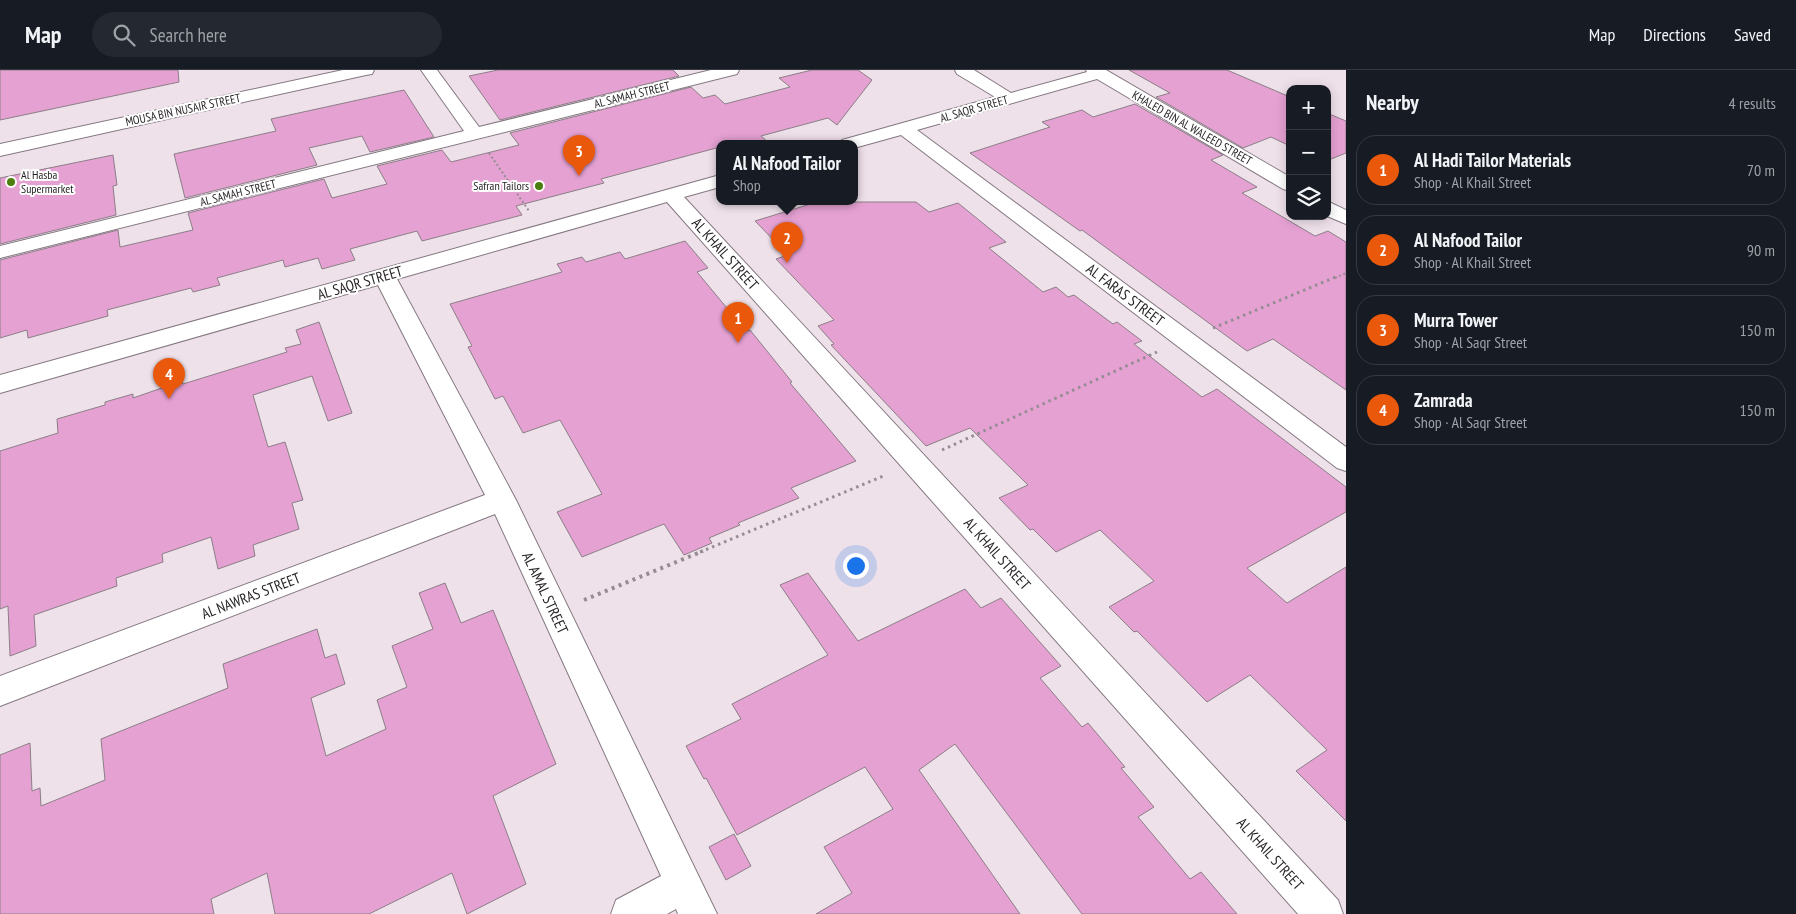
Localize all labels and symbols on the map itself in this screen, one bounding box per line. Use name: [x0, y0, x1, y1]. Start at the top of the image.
street label: AL SAMAH STREET: [592, 78, 672, 111]
street label: KHALED BIN AL WALEED STREET: [1130, 87, 1256, 168]
street label: MOUSA BIN NUSAIR STREET: [124, 90, 243, 129]
street label: AL SAQR STREET: [938, 91, 1010, 125]
pin: 3: [563, 135, 595, 176]
place label: Al Hasba Supermarket: [21, 167, 74, 196]
marker: Al Hasba Supermarket: [5, 176, 17, 188]
street label: AL SAMAH STREET: [198, 176, 278, 209]
place label: Safran Tailors: [473, 178, 529, 193]
marker: Safran Tailors: [533, 180, 545, 192]
street label: AL KHAIL STREET: [688, 214, 763, 294]
pin: 2: [771, 222, 803, 263]
street label: AL FARAS STREET: [1083, 259, 1168, 330]
street label: AL SAQR STREET: [315, 261, 405, 304]
pin: 1: [722, 302, 754, 343]
pin: 4: [153, 358, 185, 399]
street label: AL KHAIL STREET: [960, 514, 1035, 594]
street label: AL AMAL STREET: [518, 549, 573, 637]
your location: [843, 553, 869, 579]
street label: AL NAWRAS STREET: [199, 568, 303, 623]
street label: AL KHAIL STREET: [1233, 814, 1308, 894]

